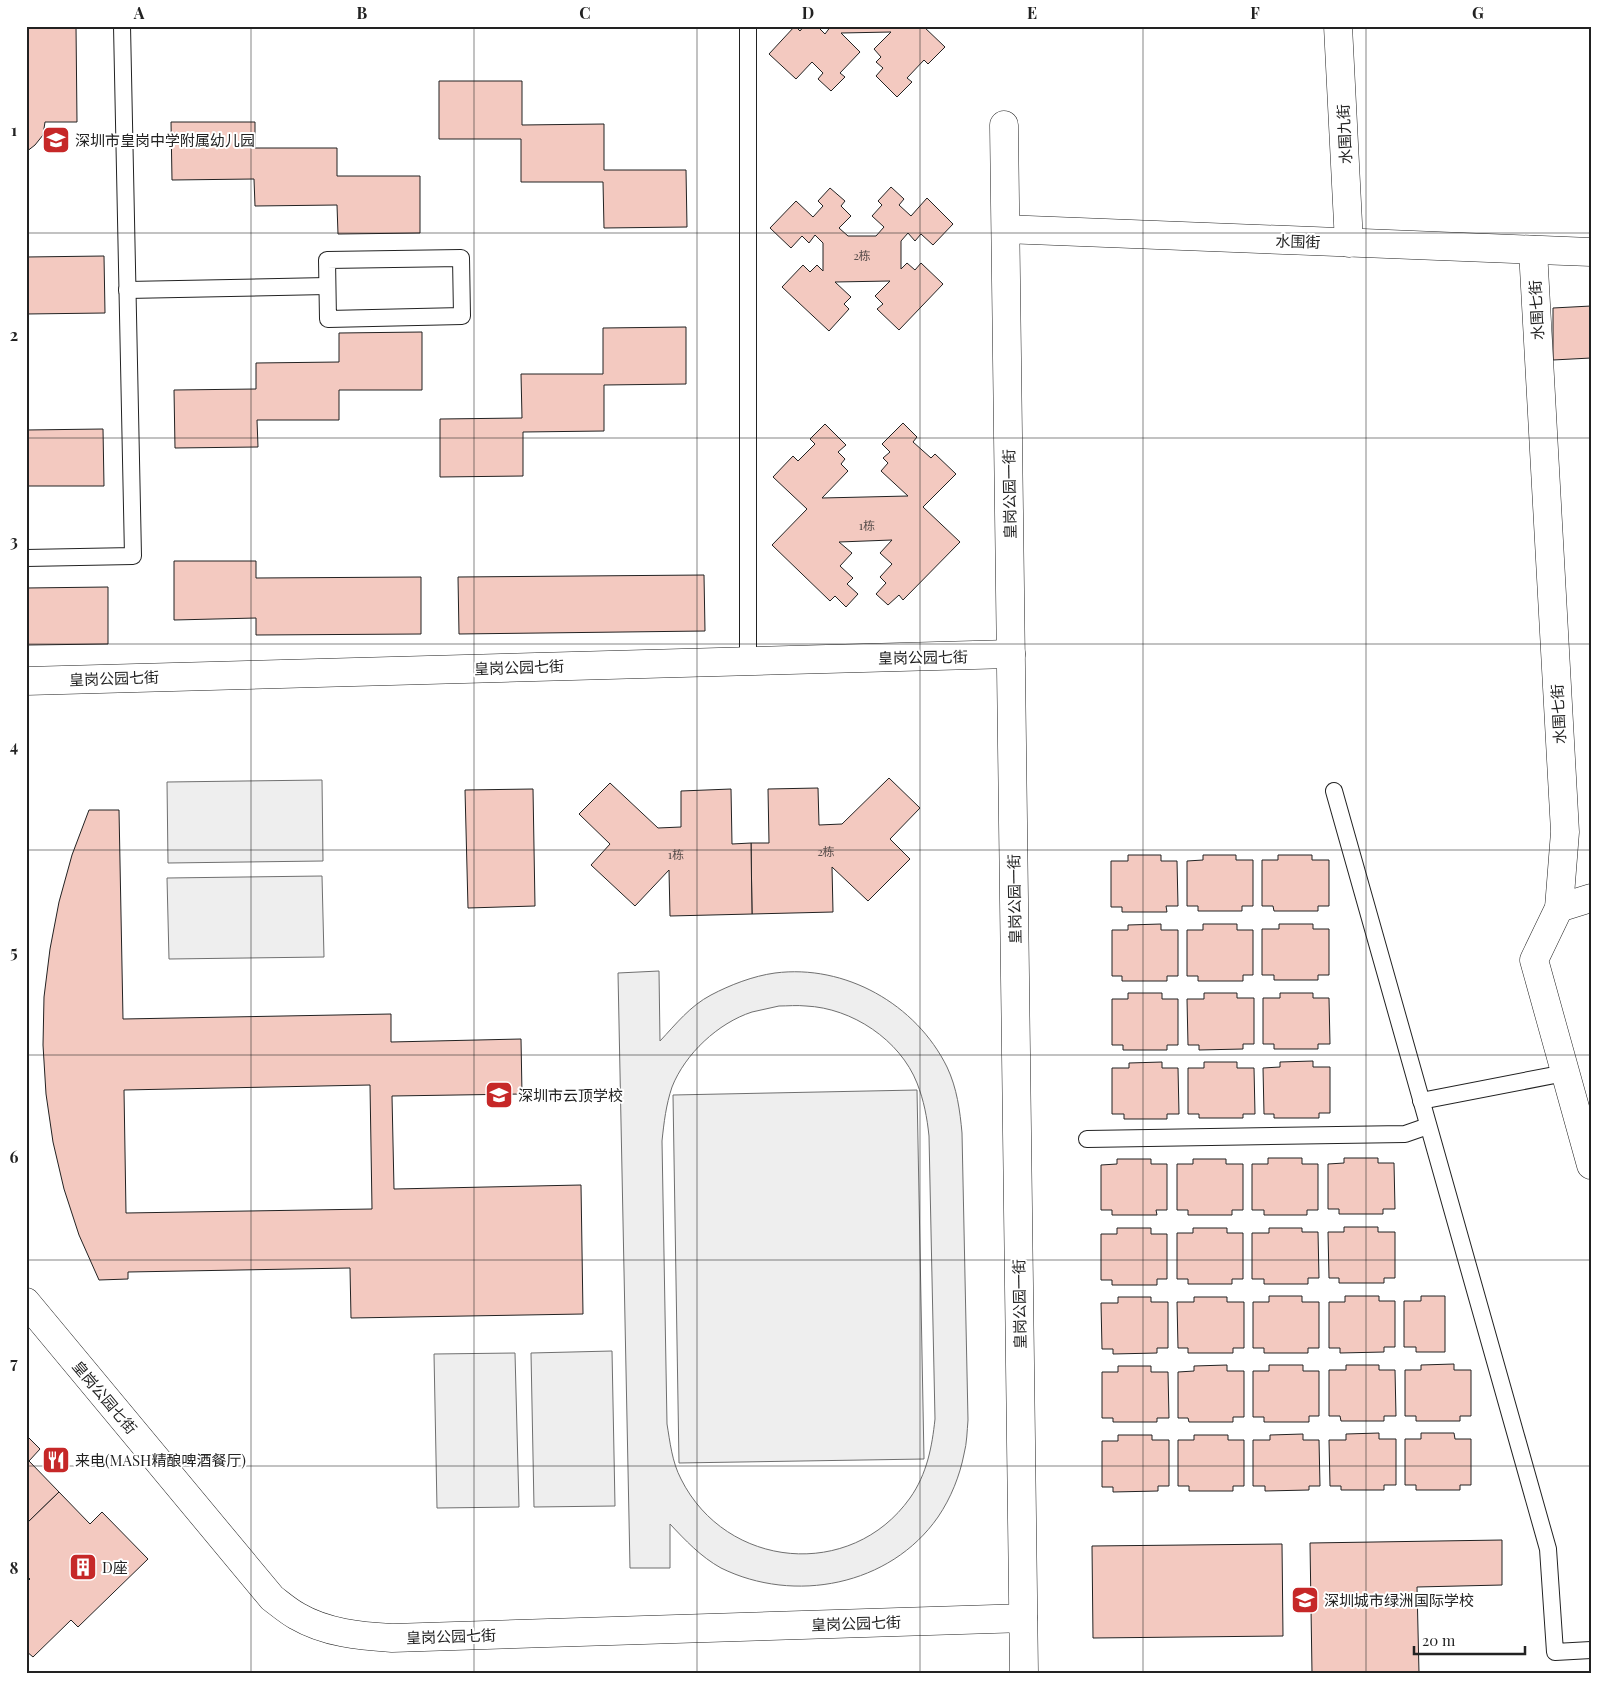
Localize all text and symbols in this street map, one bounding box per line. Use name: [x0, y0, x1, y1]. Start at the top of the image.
text: A: [133, 2, 145, 23]
text: B: [357, 2, 368, 23]
text: C: [579, 2, 591, 23]
text: D: [802, 2, 814, 23]
text: E: [1027, 2, 1037, 23]
text: F: [1250, 2, 1260, 23]
text: G: [1472, 2, 1484, 23]
street label: 水围九街: [1332, 104, 1356, 164]
text: 1: [11, 119, 17, 140]
school or university icon: 深圳市皇岗中学附属幼儿园: [41, 125, 71, 155]
place label: 深圳市皇岗中学附属幼儿园: [75, 130, 255, 150]
street label: 水围街: [1275, 230, 1321, 252]
house number: 2栋: [853, 247, 871, 263]
street label: 水围七街: [1524, 280, 1548, 340]
text: 2: [10, 324, 18, 345]
street label: 皇岗公园一街: [998, 449, 1020, 539]
house number: 1栋: [859, 517, 875, 533]
text: 3: [10, 530, 18, 551]
street label: 皇岗公园七街: [878, 646, 968, 668]
street label: 皇岗公园七街: [474, 655, 564, 679]
street label: 皇岗公园七街: [69, 666, 159, 690]
street label: 水围七街: [1546, 684, 1570, 744]
text: 4: [10, 735, 18, 756]
house number: 2栋: [817, 843, 835, 859]
house number: 1栋: [668, 846, 684, 862]
street label: 皇岗公园一街: [1003, 854, 1025, 944]
text: 5: [10, 941, 18, 962]
school or university icon: 深圳市云顶学校: [484, 1080, 514, 1110]
place label: 深圳市云顶学校: [518, 1085, 623, 1105]
text: 6: [10, 1146, 19, 1167]
street label: 皇岗公园一街: [1008, 1259, 1030, 1349]
text: 7: [10, 1352, 18, 1373]
street label: 皇岗公园七街: [68, 1356, 142, 1438]
restaurant icon: 来电(MASH精酿啤酒餐厅): [41, 1445, 71, 1475]
place label: 来电(MASH精酿啤酒餐厅): [75, 1450, 246, 1470]
building icon: D座: [68, 1552, 98, 1582]
text: 8: [10, 1557, 19, 1578]
place label: D座: [102, 1557, 128, 1577]
school or university icon: 深圳城市绿洲国际学校: [1290, 1585, 1320, 1615]
place label: 深圳城市绿洲国际学校: [1324, 1590, 1474, 1610]
street label: 皇岗公园七街: [811, 1611, 901, 1635]
street label: 皇岗公园七街: [406, 1624, 496, 1648]
scale bar: [1414, 1624, 1526, 1656]
text: 20 m: [1422, 1630, 1456, 1650]

